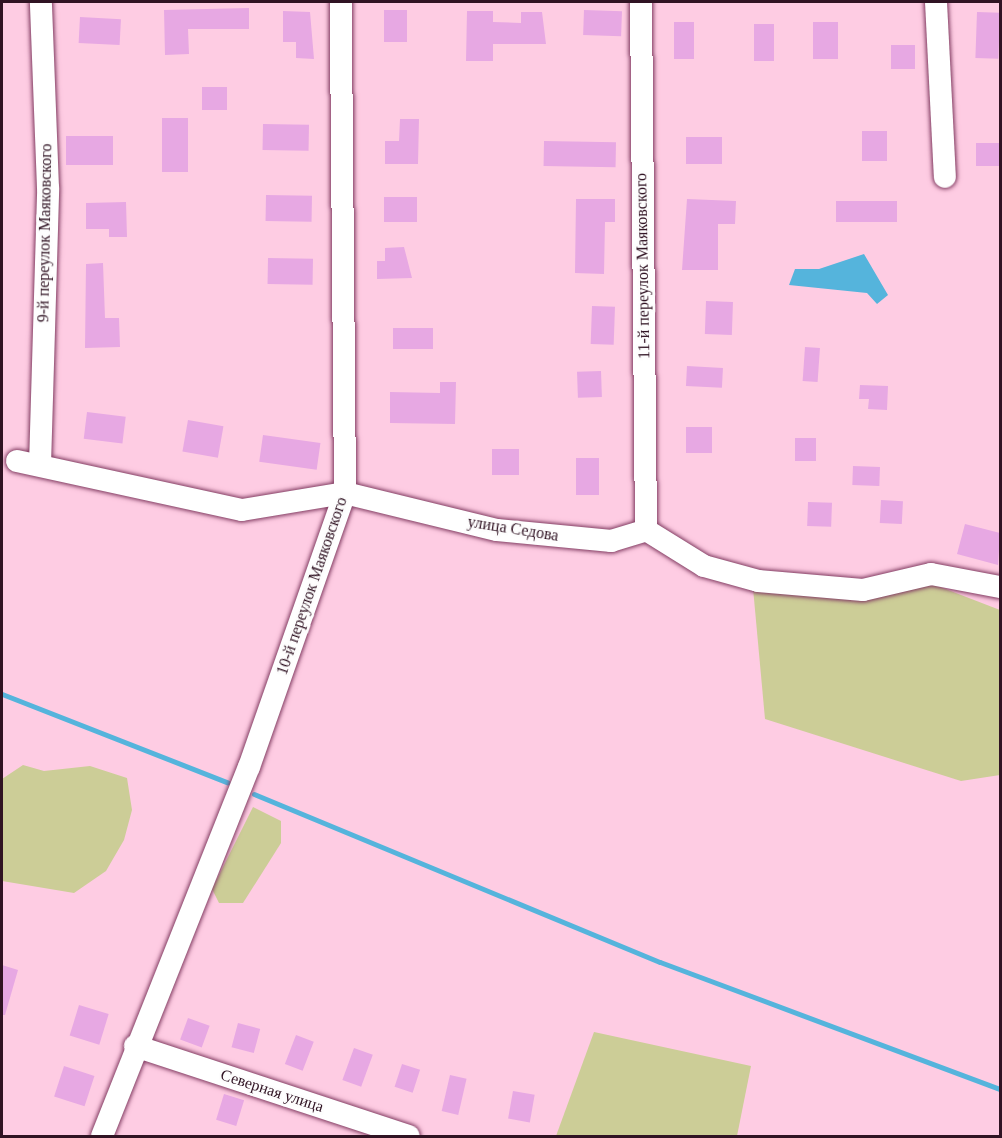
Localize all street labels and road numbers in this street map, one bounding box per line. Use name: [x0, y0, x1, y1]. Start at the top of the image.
street label: 9-й переулок Маяковского: [34, 144, 56, 322]
street label: 11-й переулок Маяковского: [632, 173, 654, 359]
street label: 10-й переулок Маяковского: [273, 495, 351, 677]
street label: улица Седова: [466, 512, 560, 546]
street label: Северная улица: [218, 1065, 326, 1117]

